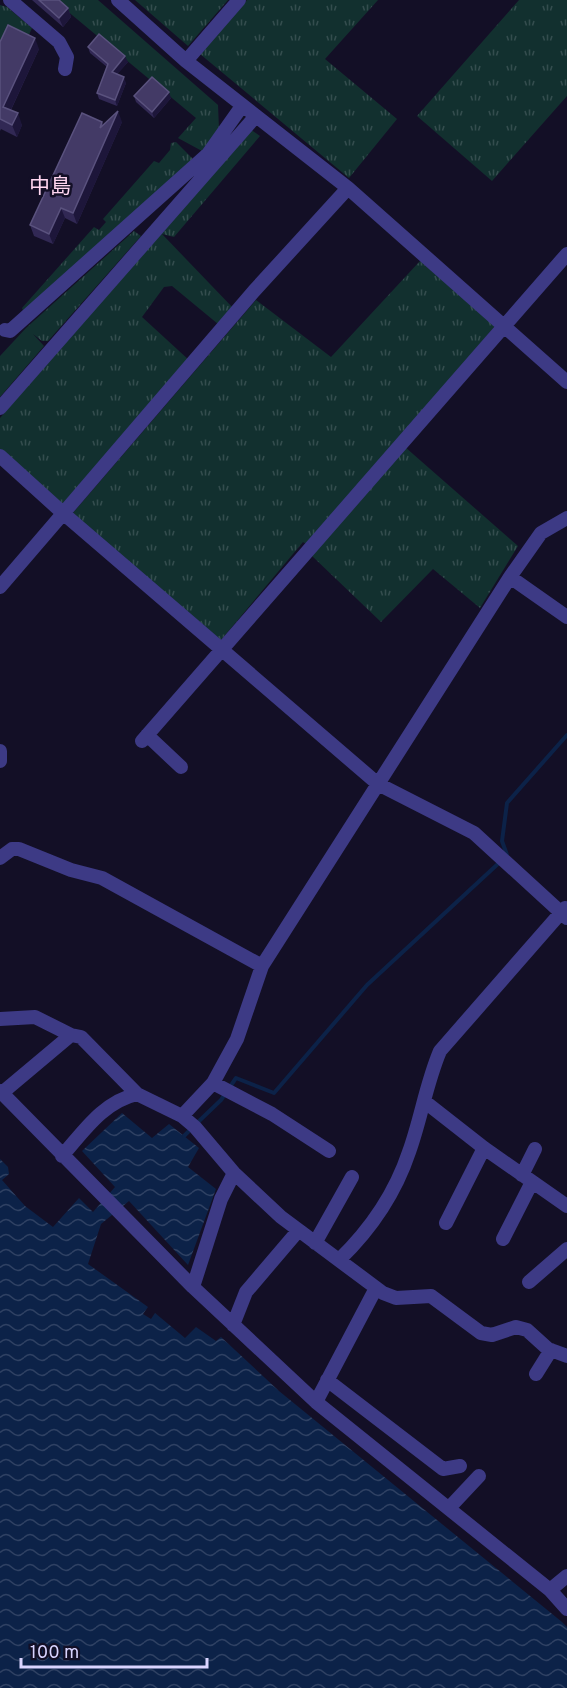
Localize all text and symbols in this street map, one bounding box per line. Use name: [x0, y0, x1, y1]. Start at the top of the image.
district label: 中島: [29, 174, 71, 201]
scale bar: [21, 1631, 207, 1669]
text: 100 m: [30, 1642, 79, 1665]

